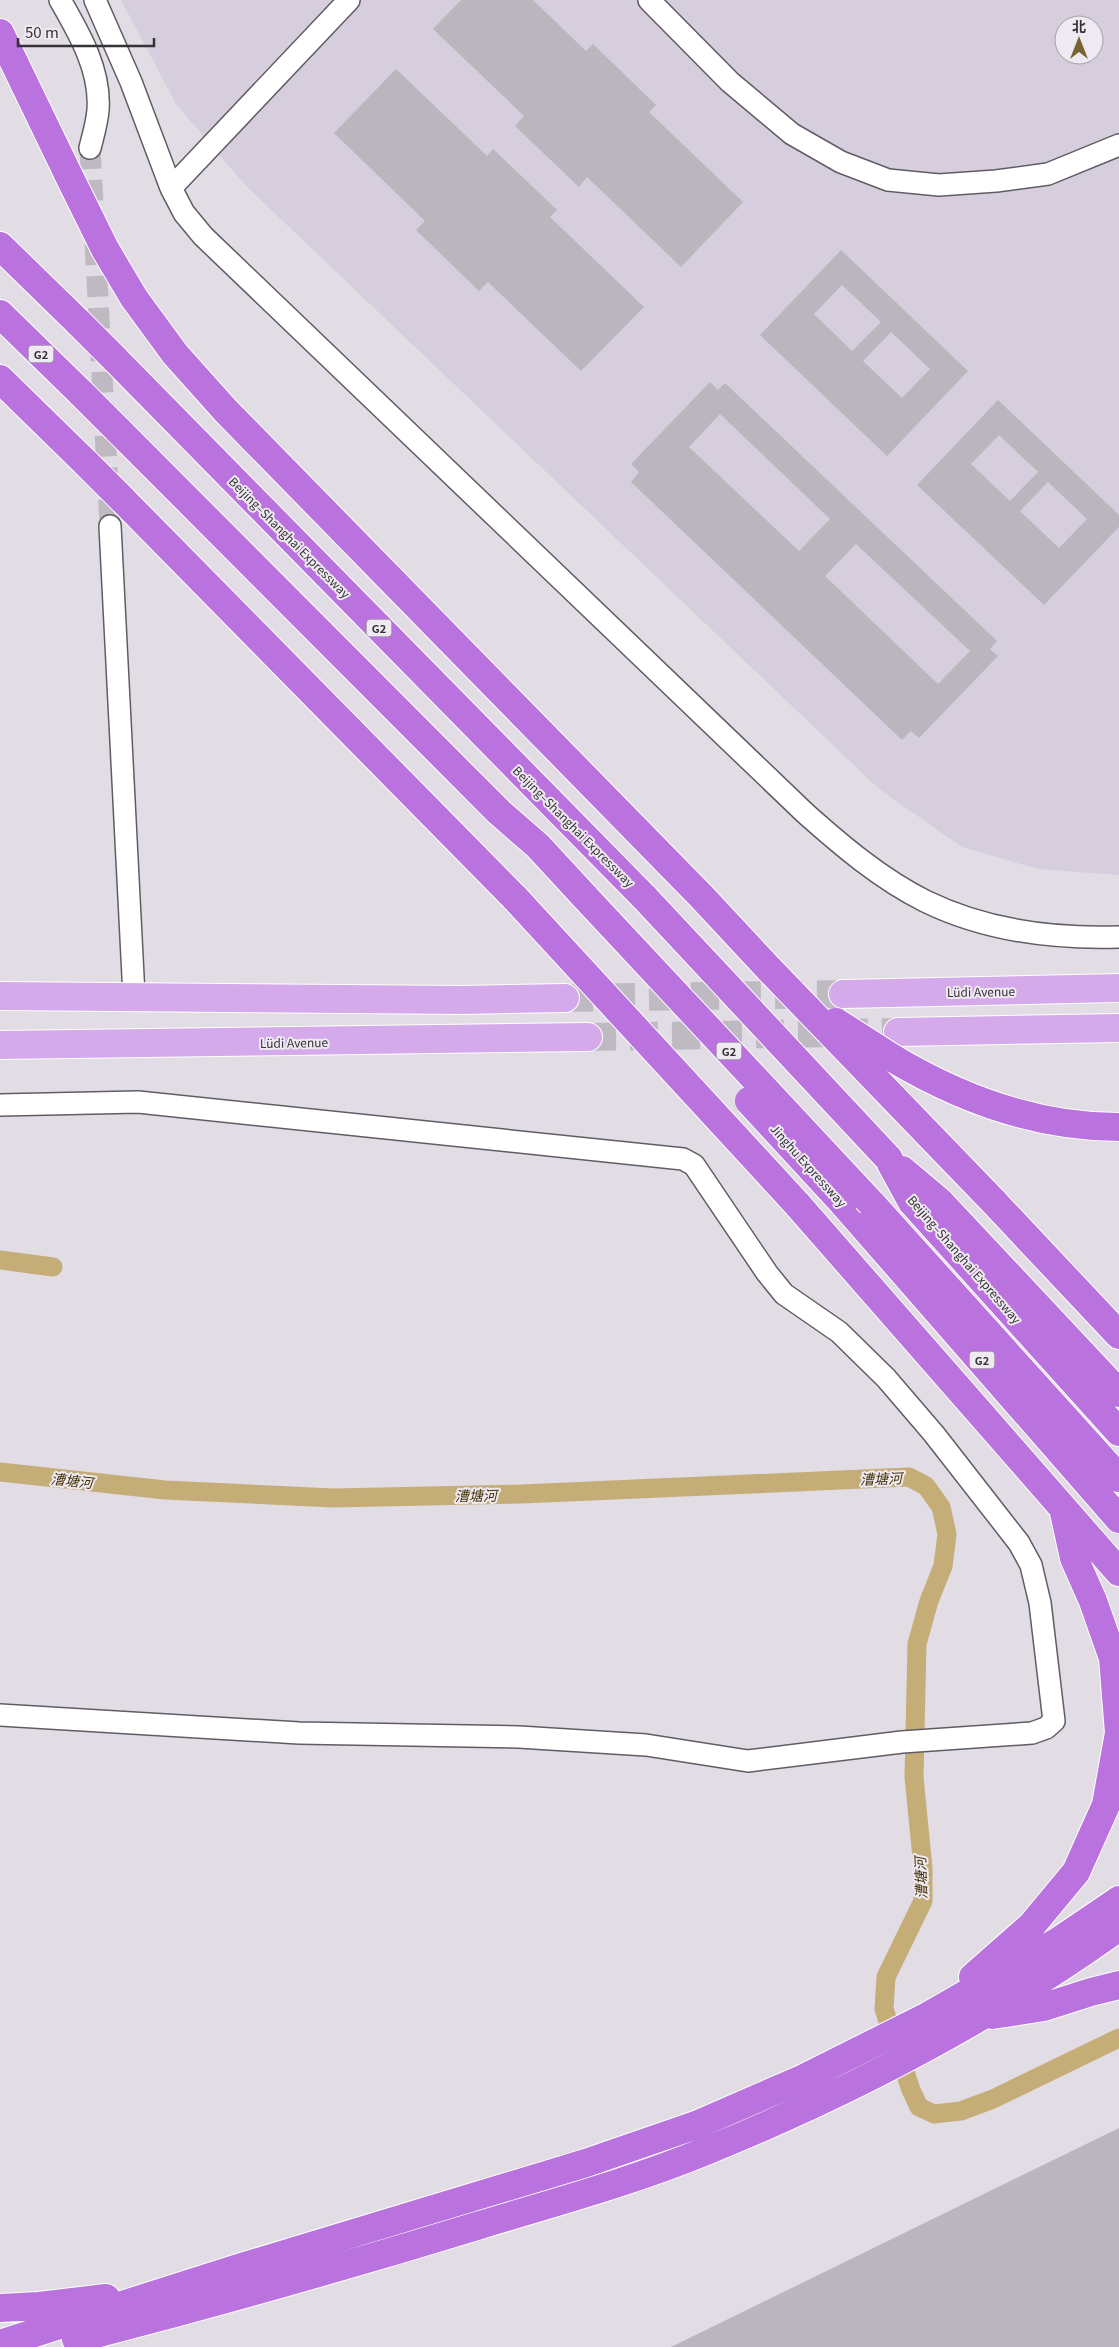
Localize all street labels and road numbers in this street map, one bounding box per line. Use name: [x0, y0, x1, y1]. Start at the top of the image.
road number: G2: [28, 346, 54, 362]
street label: Beijing–Shanghai Expressway: [226, 473, 355, 602]
road number: G2: [366, 620, 392, 636]
street label: Beijing–Shanghai Expressway: [510, 762, 639, 891]
street label: Lüdi Avenue: [947, 982, 1016, 1000]
street label: Lüdi Avenue: [260, 1033, 329, 1051]
road number: G2: [716, 1042, 742, 1060]
street label: Jinghu Expressway: [767, 1120, 851, 1211]
street label: Beijing–Shanghai Expressway: [905, 1191, 1026, 1327]
road number: G2: [970, 1352, 994, 1368]

